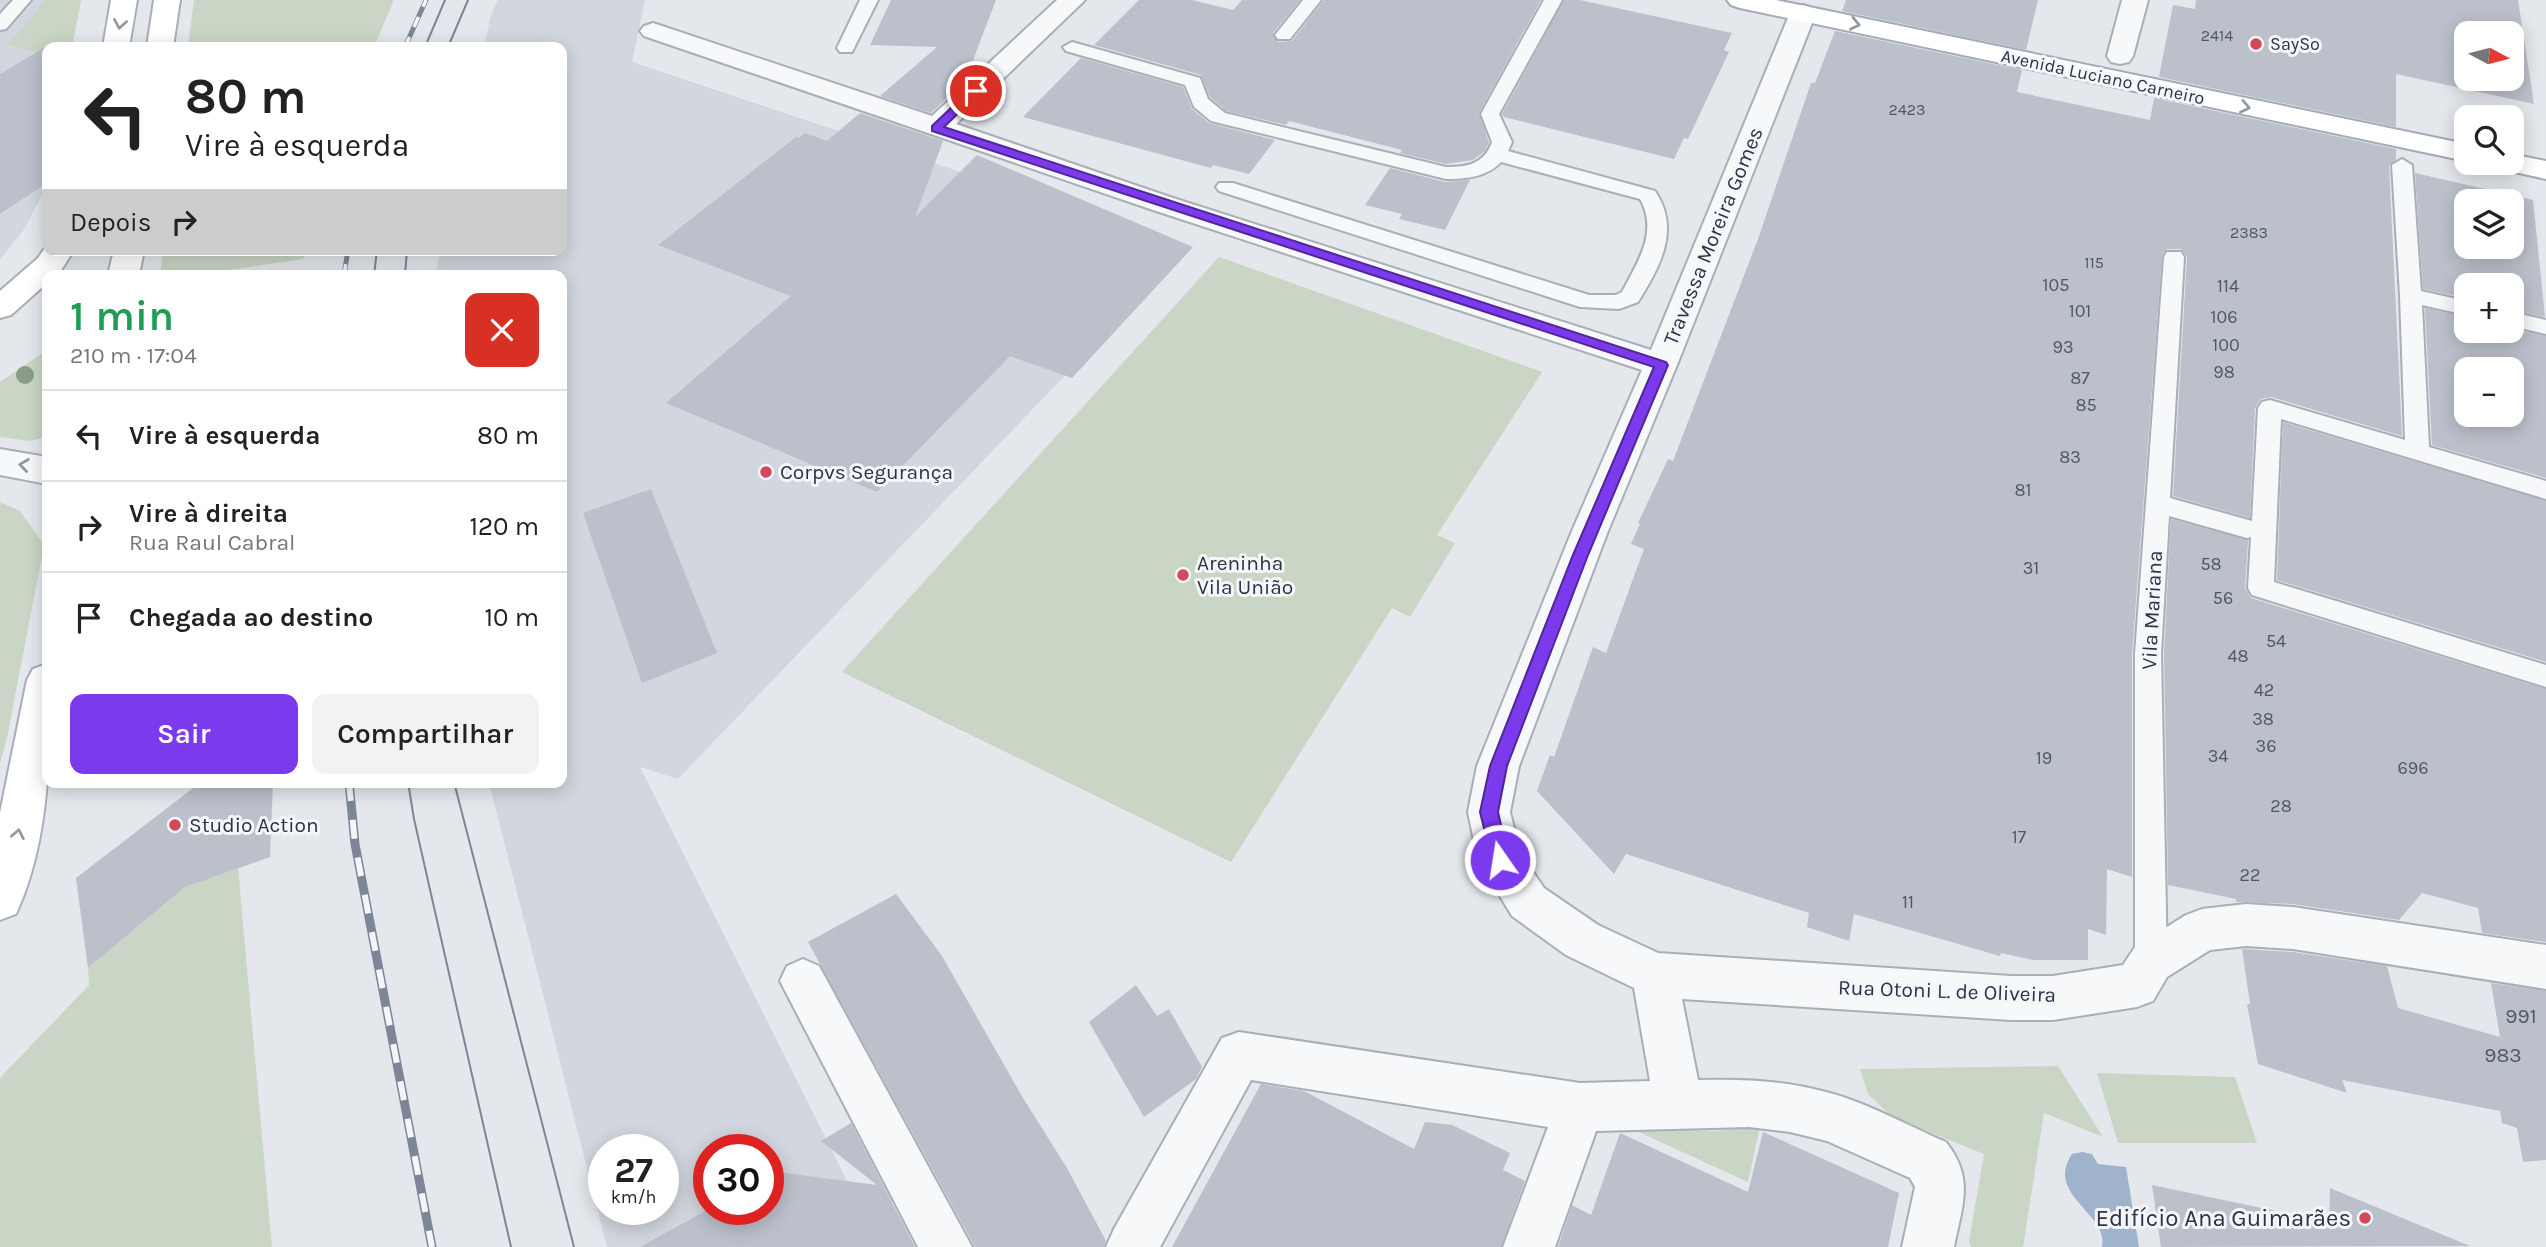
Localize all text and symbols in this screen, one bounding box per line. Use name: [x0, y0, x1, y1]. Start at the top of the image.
one-way arrow: [1849, 16, 1861, 31]
one-way arrow: [113, 18, 128, 30]
north arrow: [2454, 21, 2524, 91]
map controls: [2454, 21, 2524, 427]
house number: 2414: [2201, 26, 2233, 45]
place label: SaySo: [2270, 33, 2320, 55]
marker: SaySo: [2248, 36, 2264, 52]
street label: Avenida Luciano Carneiro: [1999, 45, 2207, 109]
pin: [946, 61, 1006, 121]
text: 80 m: [185, 68, 307, 125]
icon: left: [70, 70, 161, 161]
icon: arrive: [957, 72, 995, 110]
one-way arrow: [2239, 98, 2251, 113]
house number: 2423: [1889, 100, 1925, 119]
button: search: [2454, 105, 2524, 175]
street label: Travessa Moreira Gomes: [1658, 124, 1768, 348]
text: Vire à esquerda: [185, 127, 409, 164]
button: layers: [2454, 189, 2524, 259]
icon: right: [165, 203, 203, 241]
text: Depois: [70, 207, 151, 238]
house number: 2383: [2230, 223, 2268, 242]
house number: 115: [2084, 253, 2104, 272]
button: +: [2454, 273, 2524, 343]
house number: 105: [2043, 274, 2069, 296]
house number: 114: [2217, 275, 2239, 297]
text: 1 min: [70, 291, 174, 341]
button: close: [465, 293, 539, 367]
house number: 101: [2069, 300, 2091, 322]
house number: 106: [2211, 306, 2237, 328]
house number: 100: [2212, 334, 2240, 356]
house number: 93: [2052, 336, 2074, 358]
text: 210 m · 17:04: [70, 342, 197, 369]
button: −: [2454, 357, 2524, 427]
house number: 98: [2213, 361, 2235, 383]
house number: 87: [2070, 367, 2090, 389]
house number: 85: [2075, 394, 2097, 416]
icon: left: [70, 417, 108, 455]
text: Vire à esquerda: [129, 420, 320, 451]
text: 80 m: [477, 420, 539, 451]
house number: 83: [2059, 446, 2081, 468]
one-way arrow: [18, 458, 30, 473]
place label: Corpvs Segurança: [780, 460, 953, 484]
marker: Corpvs Segurança: [758, 464, 774, 480]
house number: 81: [2014, 479, 2032, 501]
text: Vire à direita: [129, 498, 288, 529]
icon: right: [70, 508, 108, 546]
text: 120 m: [469, 511, 539, 542]
text: Rua Raul Cabral: [129, 529, 296, 556]
street label: Vila Mariana: [2137, 550, 2167, 670]
place label: Areninha Vila União: [1197, 551, 1293, 599]
house number: 58: [2200, 553, 2222, 575]
house number: 31: [2023, 557, 2039, 579]
marker: Areninha Vila União: [1175, 567, 1191, 583]
house number: 56: [2213, 587, 2233, 609]
icon: arrive: [70, 599, 108, 637]
text: Chegada ao destino: [129, 602, 373, 633]
text: 10 m: [484, 602, 539, 633]
house number: 54: [2266, 630, 2286, 652]
house number: 48: [2227, 645, 2249, 667]
house number: 42: [2254, 679, 2274, 701]
button: Sair: [70, 694, 298, 774]
button: Compartilhar: [312, 694, 539, 774]
house number: 38: [2252, 708, 2274, 730]
house number: 36: [2256, 735, 2276, 757]
house number: 34: [2208, 745, 2228, 767]
house number: 19: [2036, 747, 2052, 769]
house number: 696: [2397, 757, 2429, 779]
house number: 28: [2270, 795, 2292, 817]
place label: Studio Action: [189, 813, 319, 837]
marker: Studio Action: [167, 817, 183, 833]
position arrow: [1463, 823, 1537, 897]
house number: 17: [2012, 826, 2027, 848]
one-way arrow: [9, 828, 24, 840]
house number: 22: [2240, 864, 2260, 886]
house number: 11: [1902, 891, 1914, 913]
street label: Rua Otoni L. de Oliveira: [1838, 975, 2056, 1007]
house number: 991: [2505, 1004, 2537, 1028]
house number: 983: [2484, 1043, 2522, 1067]
speed limit sign: 30: [693, 1134, 784, 1225]
text: 27: [614, 1150, 653, 1191]
text: km/h: [611, 1186, 656, 1208]
place label: Edifício Ana Guimarães: [2096, 1204, 2351, 1232]
marker: Edifício Ana Guimarães: [2357, 1210, 2373, 1226]

